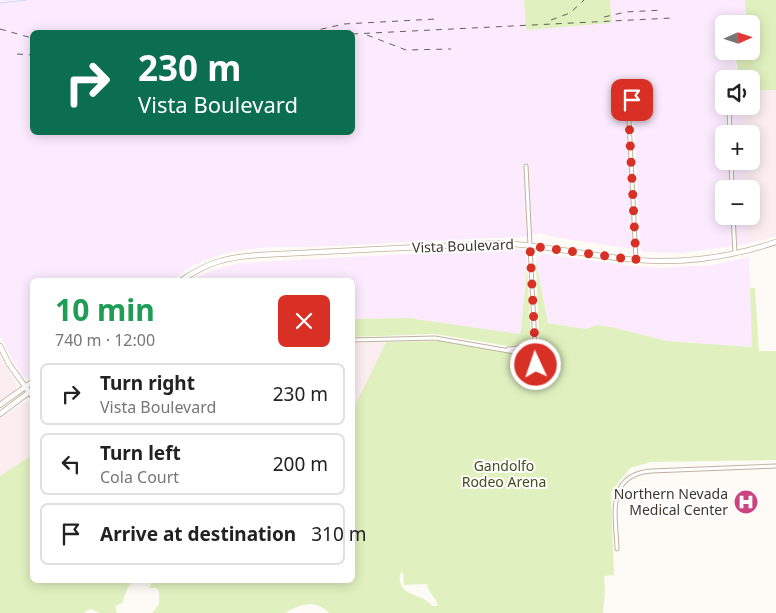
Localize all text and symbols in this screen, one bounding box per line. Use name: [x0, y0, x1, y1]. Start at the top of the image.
north arrow: [715, 15, 760, 60]
map controls: [715, 15, 760, 225]
text: 230 m: [138, 44, 241, 91]
icon: right: [55, 50, 120, 115]
button: sound: [715, 70, 760, 115]
pin: [611, 79, 653, 121]
icon: arrive: [618, 86, 646, 114]
text: Vista Boulevard: [138, 89, 298, 119]
button: +: [715, 125, 760, 170]
button: −: [715, 180, 760, 225]
street label: Vista Boulevard: [412, 234, 514, 257]
text: 10 min: [55, 289, 155, 330]
button: close: [278, 295, 330, 347]
text: 740 m · 12:00: [55, 329, 155, 351]
position arrow: [509, 338, 561, 390]
text: Turn right: [100, 370, 195, 396]
icon: right: [57, 380, 85, 408]
text: 230 m: [273, 381, 328, 407]
text: Vista Boulevard: [100, 396, 216, 418]
text: Turn left: [100, 440, 181, 466]
icon: left: [57, 450, 85, 478]
text: 200 m: [273, 451, 328, 477]
park label: Gandolfo Rodeo Arena: [462, 456, 546, 491]
text: Cola Court: [100, 466, 179, 488]
place label: Northern Nevada Medical Center: [614, 484, 728, 519]
hospital icon: Northern Nevada Medical Center: [733, 489, 759, 515]
icon: arrive: [57, 520, 85, 548]
text: Arrive at destination: [100, 521, 296, 547]
text: 310 m: [311, 521, 367, 547]

